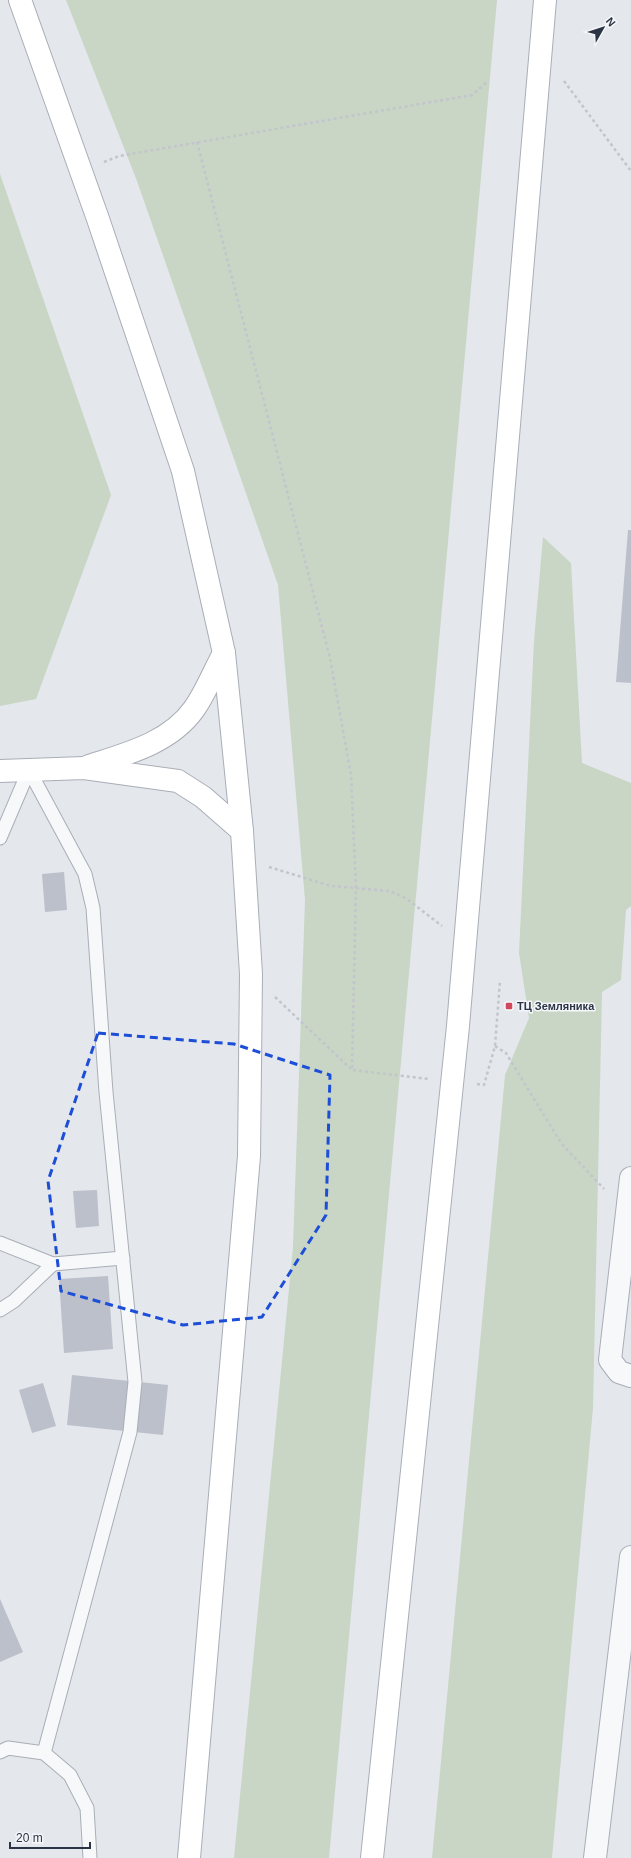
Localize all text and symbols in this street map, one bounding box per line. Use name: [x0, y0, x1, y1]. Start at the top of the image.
north arrow: [583, 8, 623, 48]
text: N: [604, 15, 618, 29]
place label: ТЦ Земляника: [517, 1000, 595, 1012]
marker: ТЦ Земляника: [504, 1001, 514, 1011]
scale bar: [10, 1824, 90, 1850]
text: 20 m: [16, 1831, 43, 1845]

